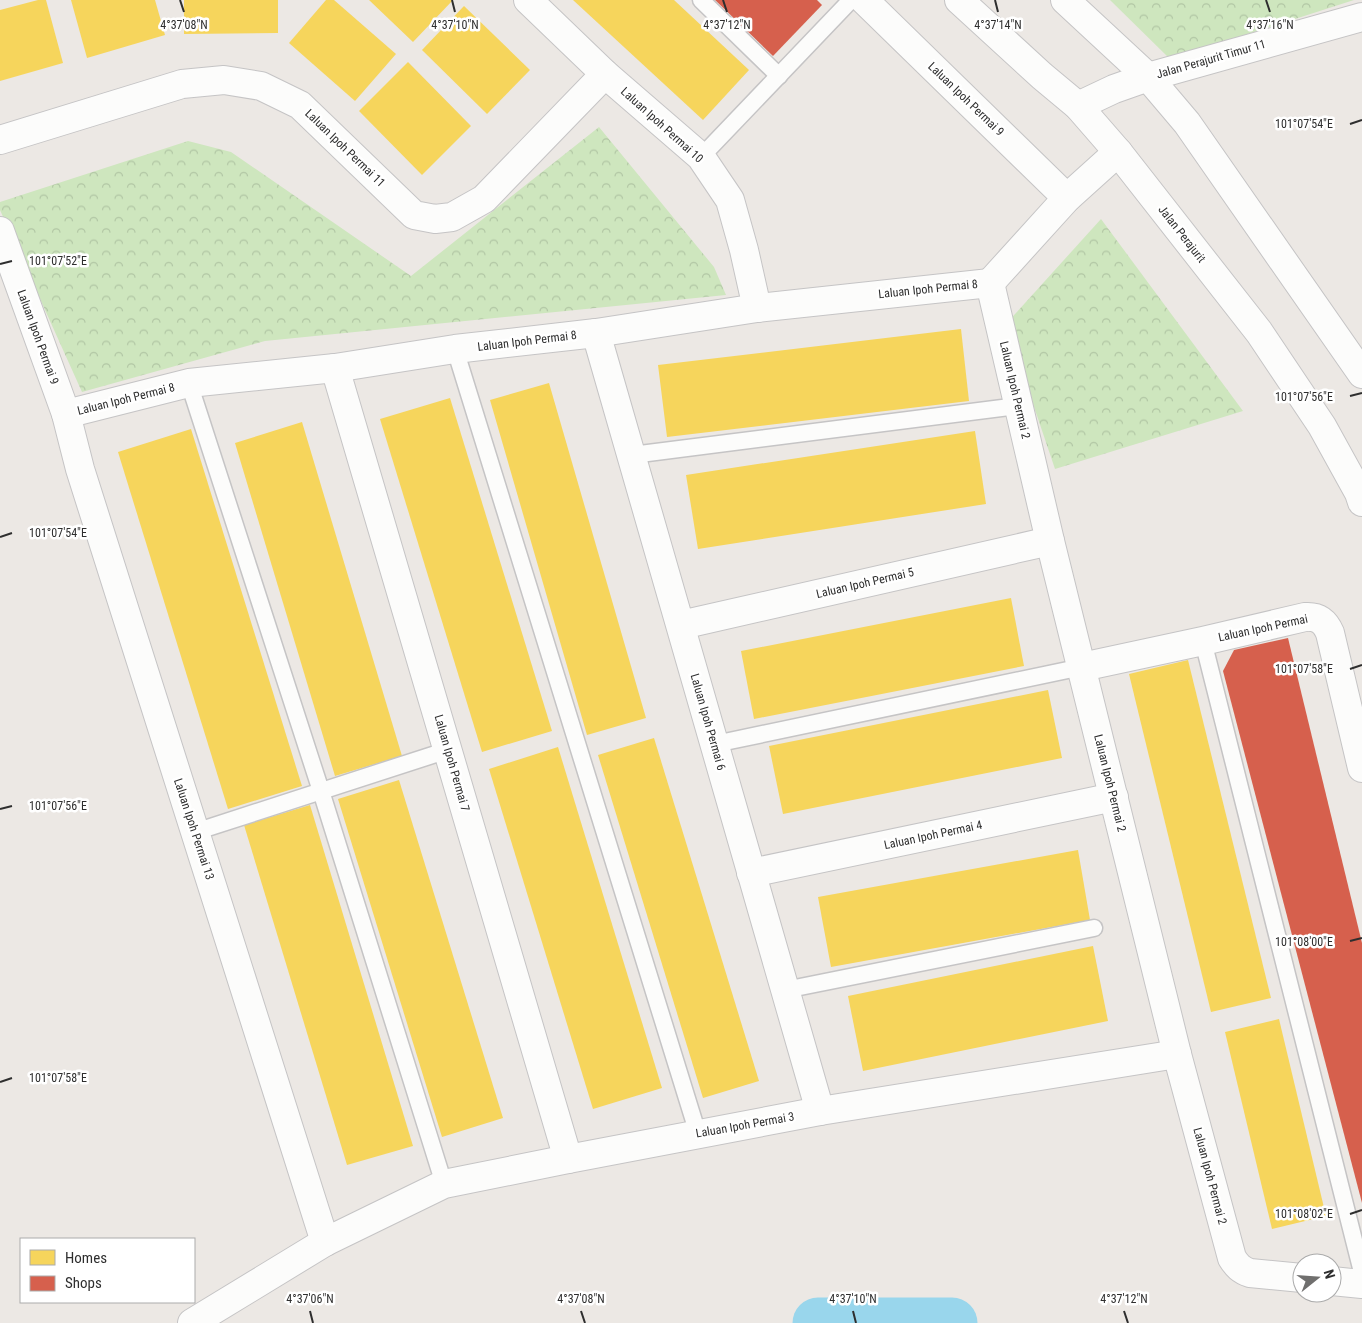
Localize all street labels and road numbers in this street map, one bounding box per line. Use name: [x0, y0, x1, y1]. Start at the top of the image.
street label: Jalan Perajurit Timur 11: [1155, 37, 1267, 81]
street label: Laluan Ipoh Permai 9: [925, 59, 1007, 139]
street label: Laluan Ipoh Permai 10: [618, 84, 706, 166]
street label: Laluan Ipoh Permai 11: [302, 106, 388, 190]
street label: Jalan Perajurit: [1155, 203, 1209, 266]
street label: Laluan Ipoh Permai 8: [878, 277, 978, 301]
street label: Laluan Ipoh Permai 9: [14, 288, 62, 386]
street label: Laluan Ipoh Permai 8: [477, 328, 577, 354]
street label: Laluan Ipoh Permai 2: [997, 340, 1033, 440]
street label: Laluan Ipoh Permai 8: [76, 380, 176, 418]
street label: Laluan Ipoh Permai 5: [815, 565, 915, 601]
street label: Laluan Ipoh Permai: [1217, 612, 1309, 644]
street label: Laluan Ipoh Permai 6: [688, 672, 729, 772]
street label: Laluan Ipoh Permai 7: [432, 713, 473, 813]
street label: Laluan Ipoh Permai 2: [1091, 733, 1129, 833]
street label: Laluan Ipoh Permai 13: [171, 777, 217, 882]
street label: Laluan Ipoh Permai 4: [883, 818, 983, 852]
street label: Laluan Ipoh Permai 3: [695, 1109, 795, 1141]
street label: Laluan Ipoh Permai 2: [1190, 1126, 1230, 1226]

